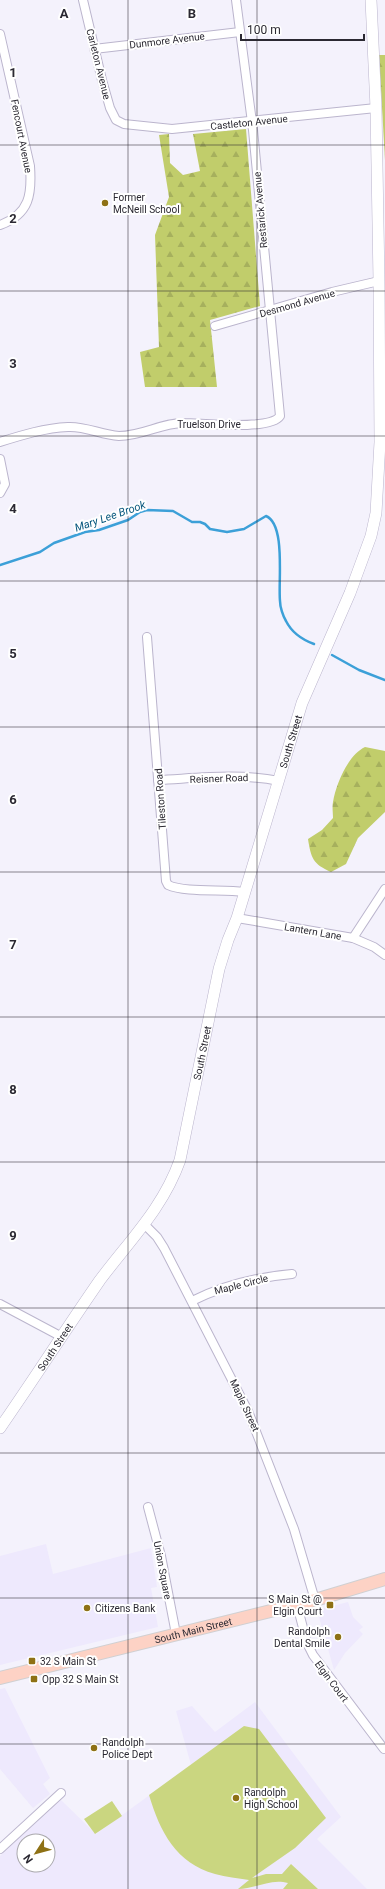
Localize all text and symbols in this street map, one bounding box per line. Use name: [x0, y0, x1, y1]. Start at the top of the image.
text: A: [60, 6, 69, 21]
text: B: [188, 6, 196, 21]
scale bar: [241, 16, 364, 42]
text: 100 m: [247, 23, 281, 37]
street label: Carleton Avenue: [84, 28, 113, 101]
street label: Dunmore Avenue: [129, 30, 205, 51]
text: 1: [9, 65, 17, 80]
street label: Fencourt Avenue: [9, 98, 34, 174]
street label: Castleton Avenue: [210, 113, 288, 132]
street label: Restarick Avenue: [252, 171, 269, 249]
place label: Former McNeill School: [113, 192, 180, 215]
marker: Former McNeill School: [100, 198, 110, 208]
text: 2: [9, 211, 17, 226]
street label: Desmond Avenue: [258, 287, 336, 319]
text: 3: [9, 356, 17, 371]
street label: Truelson Drive: [177, 419, 241, 430]
water label: Mary Lee Brook: [73, 498, 148, 535]
text: 4: [9, 501, 17, 516]
text: 5: [9, 646, 17, 661]
street label: South Street: [278, 714, 304, 770]
street label: Tileston Road: [153, 768, 168, 830]
street label: Reisner Road: [189, 772, 249, 785]
text: 6: [9, 792, 17, 807]
street label: Lantern Lane: [283, 921, 342, 942]
text: 7: [9, 937, 17, 952]
street label: South Street: [192, 1025, 213, 1081]
text: 8: [9, 1082, 17, 1097]
text: 9: [9, 1228, 17, 1243]
street label: Maple Circle: [213, 1272, 269, 1297]
street label: South Street: [35, 1321, 75, 1373]
street label: Maple Street: [228, 1377, 261, 1433]
street label: Union Square: [151, 1540, 174, 1600]
place label: S Main St @ Elgin Court: [268, 1594, 322, 1617]
marker: S Main St @ Elgin Court: [325, 1600, 335, 1610]
marker: Citizens Bank: [82, 1603, 92, 1613]
place label: Citizens Bank: [95, 1603, 156, 1614]
street label: South Main Street: [153, 1616, 233, 1646]
place label: Randolph Dental Smile: [274, 1626, 330, 1649]
marker: Randolph Dental Smile: [333, 1632, 343, 1642]
marker: 32 S Main St: [27, 1656, 37, 1666]
place label: 32 S Main St: [40, 1656, 96, 1667]
street label: Elgin Court: [313, 1659, 351, 1704]
marker: Opp 32 S Main St: [29, 1674, 39, 1684]
place label: Opp 32 S Main St: [42, 1674, 119, 1685]
place label: Randolph Police Dept: [102, 1737, 153, 1760]
marker: Randolph Police Dept: [89, 1743, 99, 1753]
place label: Randolph High School: [244, 1787, 298, 1810]
marker: Randolph High School: [231, 1793, 241, 1803]
north arrow: [16, 1833, 56, 1873]
text: N: [21, 1851, 36, 1866]

